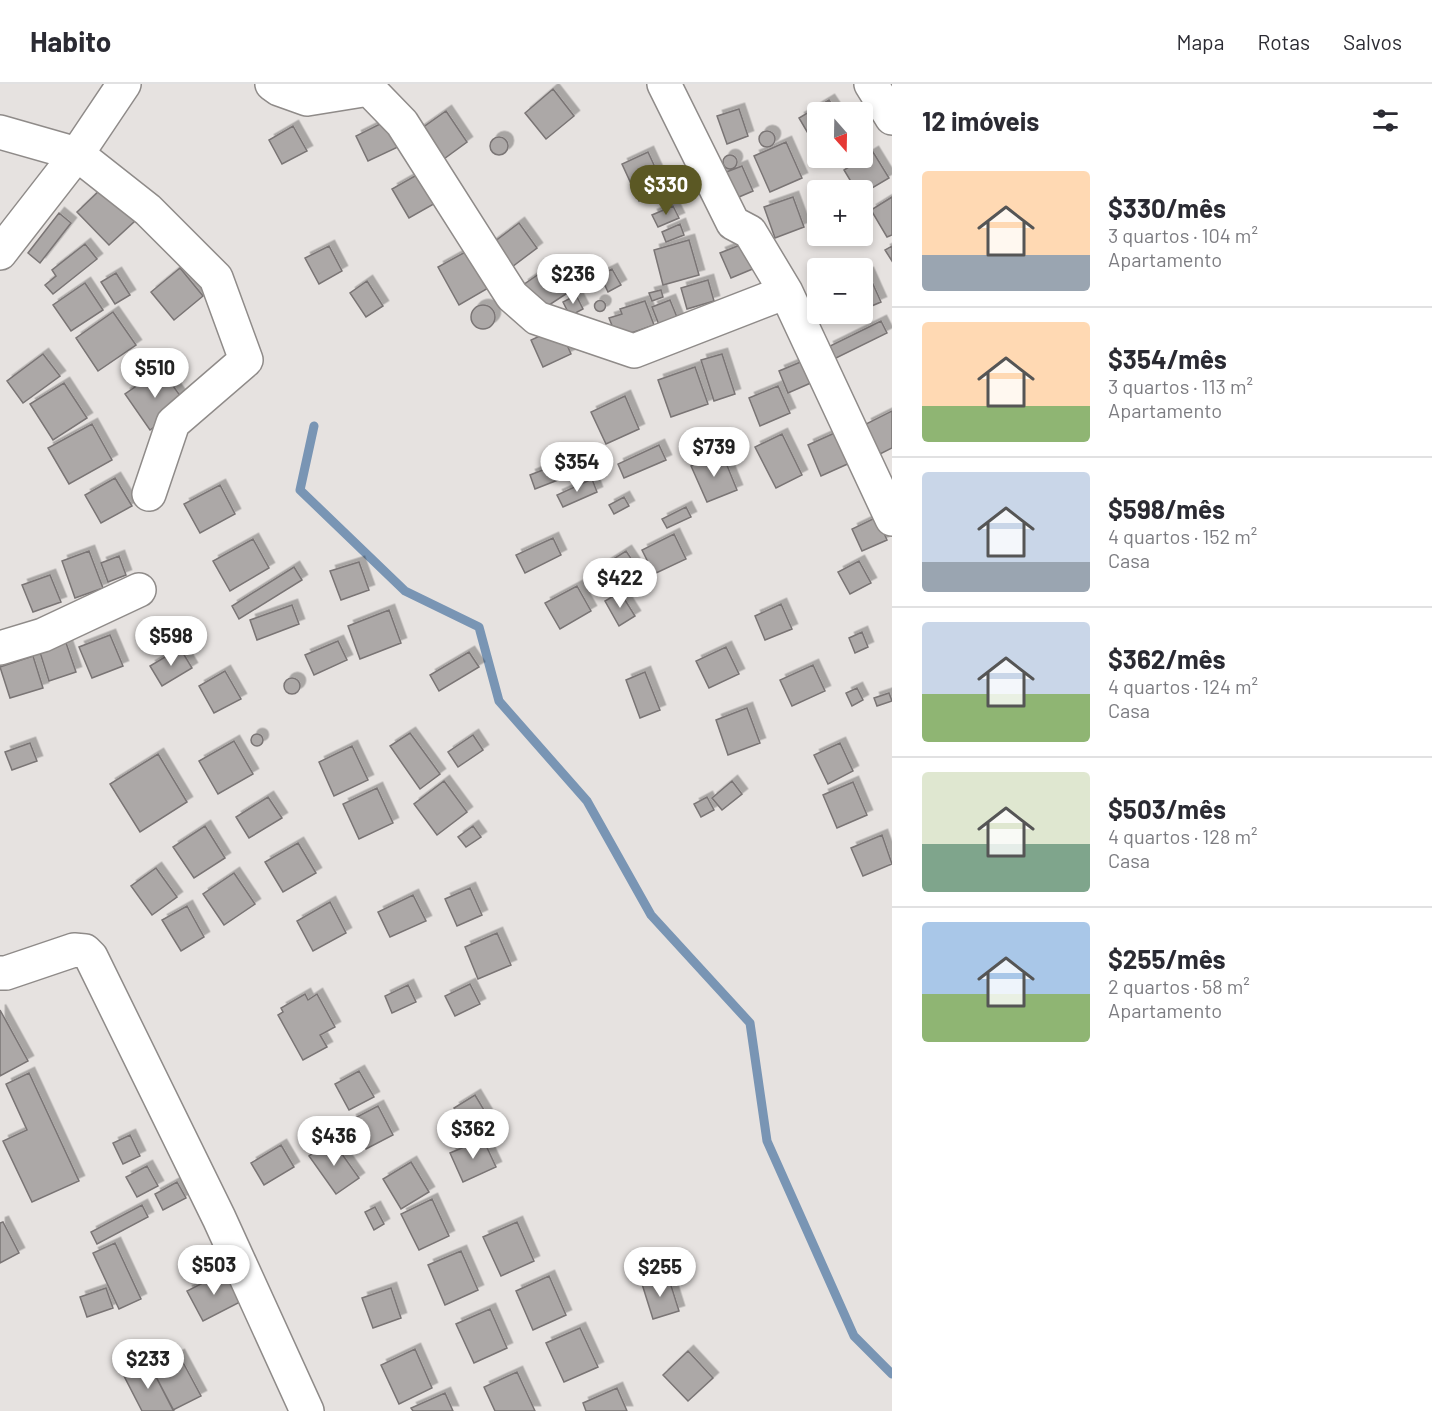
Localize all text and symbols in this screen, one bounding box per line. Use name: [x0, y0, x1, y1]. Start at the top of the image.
text: Habito: [30, 24, 111, 58]
text: Mapa: [1176, 29, 1224, 54]
text: Rotas: [1257, 29, 1310, 54]
text: Salvos: [1343, 29, 1402, 54]
north arrow: [807, 102, 873, 168]
map controls: [807, 102, 873, 324]
icon: filters: [1369, 104, 1402, 137]
text: 12 imóveis: [922, 105, 1039, 136]
pin: $330: [630, 165, 702, 216]
text: $330: [644, 172, 688, 196]
button: +: [807, 180, 873, 246]
text: $330/mês: [1108, 192, 1226, 223]
icon: home: [970, 195, 1042, 267]
text: 3 quartos · 104 m²: [1108, 223, 1258, 247]
text: Apartamento: [1108, 247, 1222, 271]
pin: $236: [537, 254, 609, 305]
button: −: [807, 258, 873, 324]
text: $236: [551, 261, 595, 285]
text: $354/mês: [1108, 343, 1227, 374]
icon: home: [970, 346, 1042, 418]
pin: $510: [119, 348, 191, 399]
text: $510: [135, 355, 175, 379]
text: 3 quartos · 113 m²: [1108, 374, 1253, 398]
text: Apartamento: [1108, 398, 1222, 422]
pin: $739: [678, 427, 750, 478]
text: $739: [693, 434, 735, 458]
pin: $354: [541, 442, 613, 493]
text: $354: [554, 449, 600, 473]
text: $598/mês: [1108, 493, 1225, 524]
icon: home: [970, 496, 1042, 568]
text: 4 quartos · 152 m²: [1108, 524, 1257, 548]
text: Casa: [1108, 548, 1150, 572]
pin: $422: [584, 558, 656, 609]
text: $422: [597, 565, 643, 589]
pin: $598: [135, 616, 207, 667]
text: $598: [149, 623, 193, 647]
text: $362/mês: [1108, 643, 1226, 674]
icon: home: [970, 646, 1042, 718]
text: 4 quartos · 124 m²: [1108, 674, 1258, 698]
text: Casa: [1108, 698, 1150, 722]
text: $503/mês: [1108, 793, 1226, 824]
icon: home: [970, 796, 1042, 868]
text: 4 quartos · 128 m²: [1108, 824, 1257, 848]
text: Casa: [1108, 848, 1150, 872]
text: $255/mês: [1108, 943, 1226, 974]
icon: home: [970, 946, 1042, 1018]
text: 2 quartos · 58 m²: [1108, 974, 1250, 998]
text: Apartamento: [1108, 998, 1222, 1022]
pin: $362: [437, 1109, 509, 1160]
pin: $436: [298, 1116, 370, 1167]
text: $362: [451, 1116, 495, 1140]
text: $436: [311, 1123, 357, 1147]
pin: $503: [178, 1245, 250, 1296]
pin: $255: [624, 1247, 696, 1298]
text: $503: [192, 1252, 236, 1276]
text: $255: [638, 1254, 682, 1278]
pin: $233: [112, 1339, 184, 1390]
text: $233: [126, 1346, 170, 1370]

